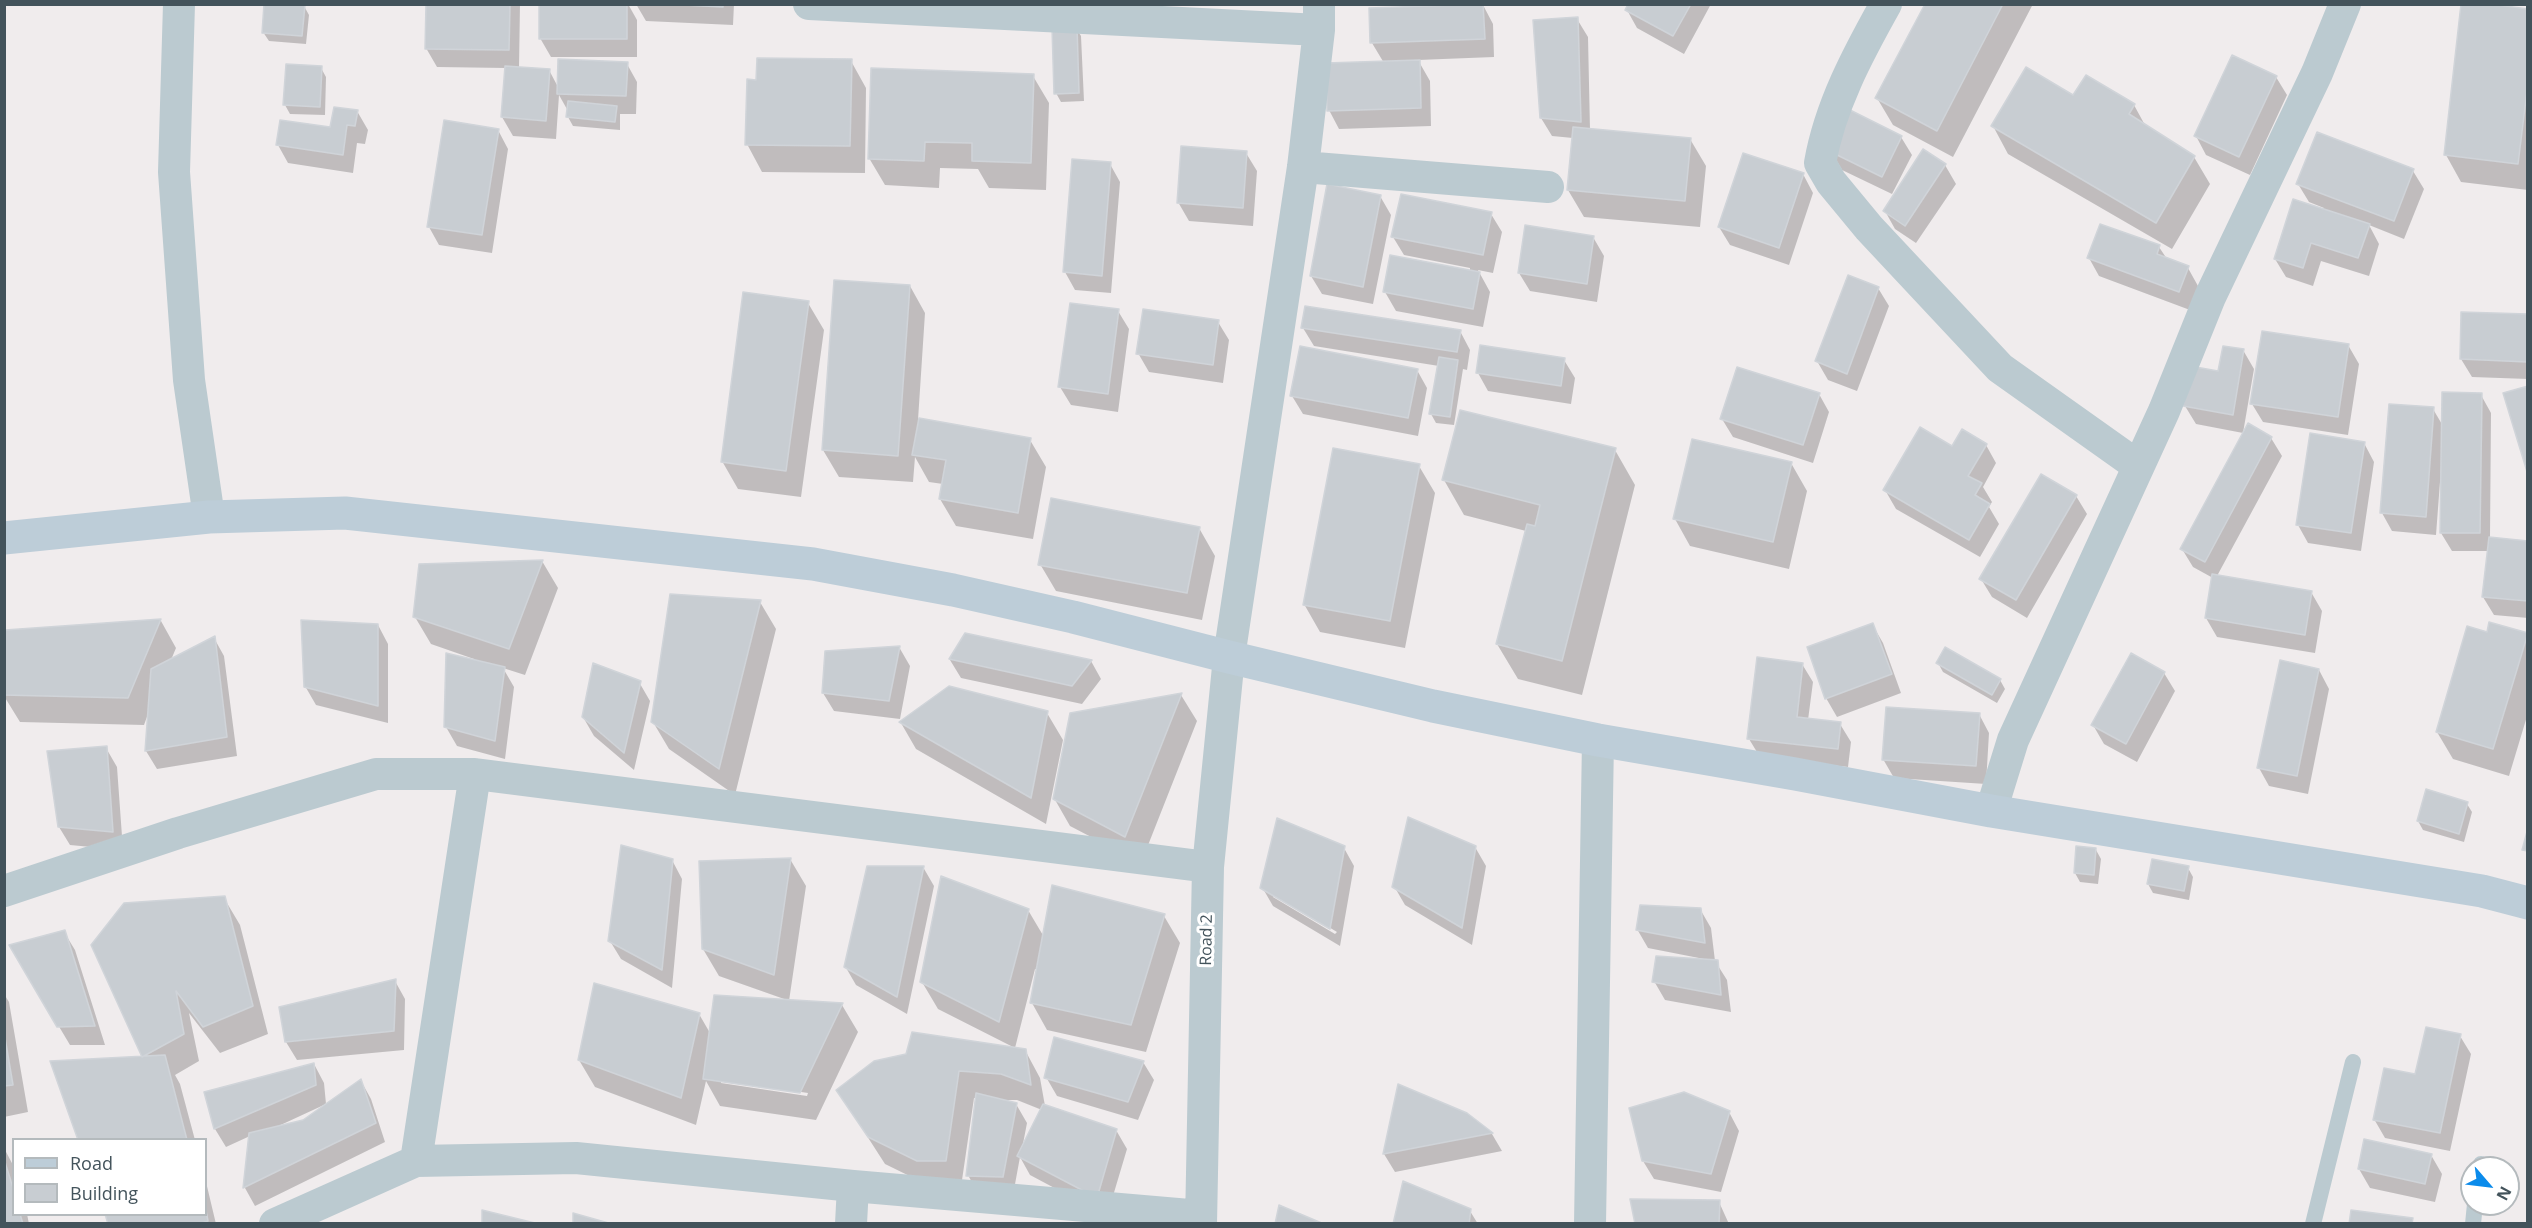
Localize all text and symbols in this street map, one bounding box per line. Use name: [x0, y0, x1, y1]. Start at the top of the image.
street label: Road 2: [1197, 914, 1217, 966]
legend: [12, 1138, 207, 1216]
text: Road: [70, 1151, 113, 1175]
north arrow: [2460, 1156, 2520, 1216]
text: Building: [70, 1181, 138, 1205]
text: N: [2491, 1183, 2517, 1204]

